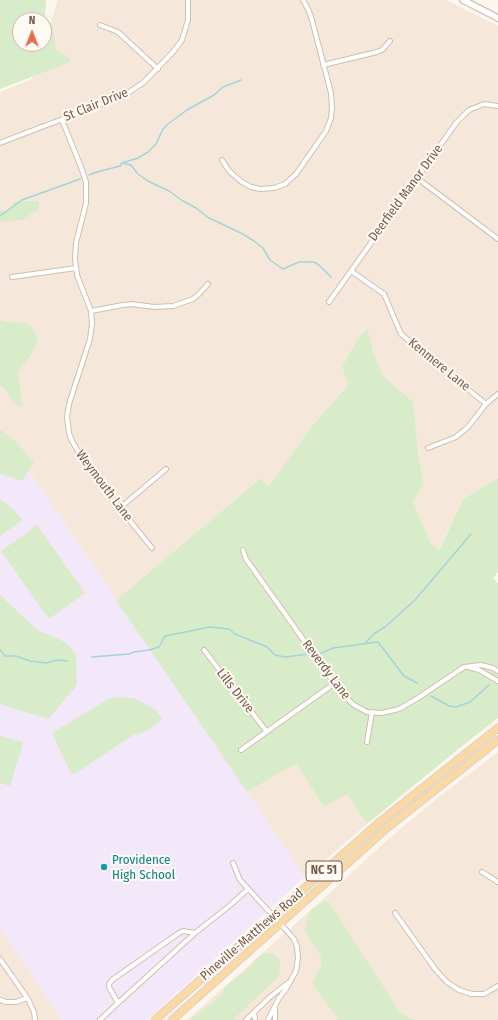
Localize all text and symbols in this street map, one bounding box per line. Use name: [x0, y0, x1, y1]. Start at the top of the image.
north arrow: [12, 12, 52, 52]
text: N: [29, 14, 35, 27]
street label: St Clair Drive: [61, 85, 131, 125]
street label: Deerfield Manor Drive: [366, 142, 446, 244]
street label: Kenmere Lane: [405, 335, 473, 395]
street label: Weymouth Lane: [72, 447, 136, 525]
street label: Reverdy Lane: [298, 637, 354, 703]
street label: Lills Drive: [213, 666, 257, 716]
place label: Providence High School: [112, 852, 175, 883]
road number: NC 51: [306, 861, 342, 881]
marker: Providence High School: [99, 862, 109, 872]
street label: Pineville-Matthews Road: [197, 886, 307, 984]

